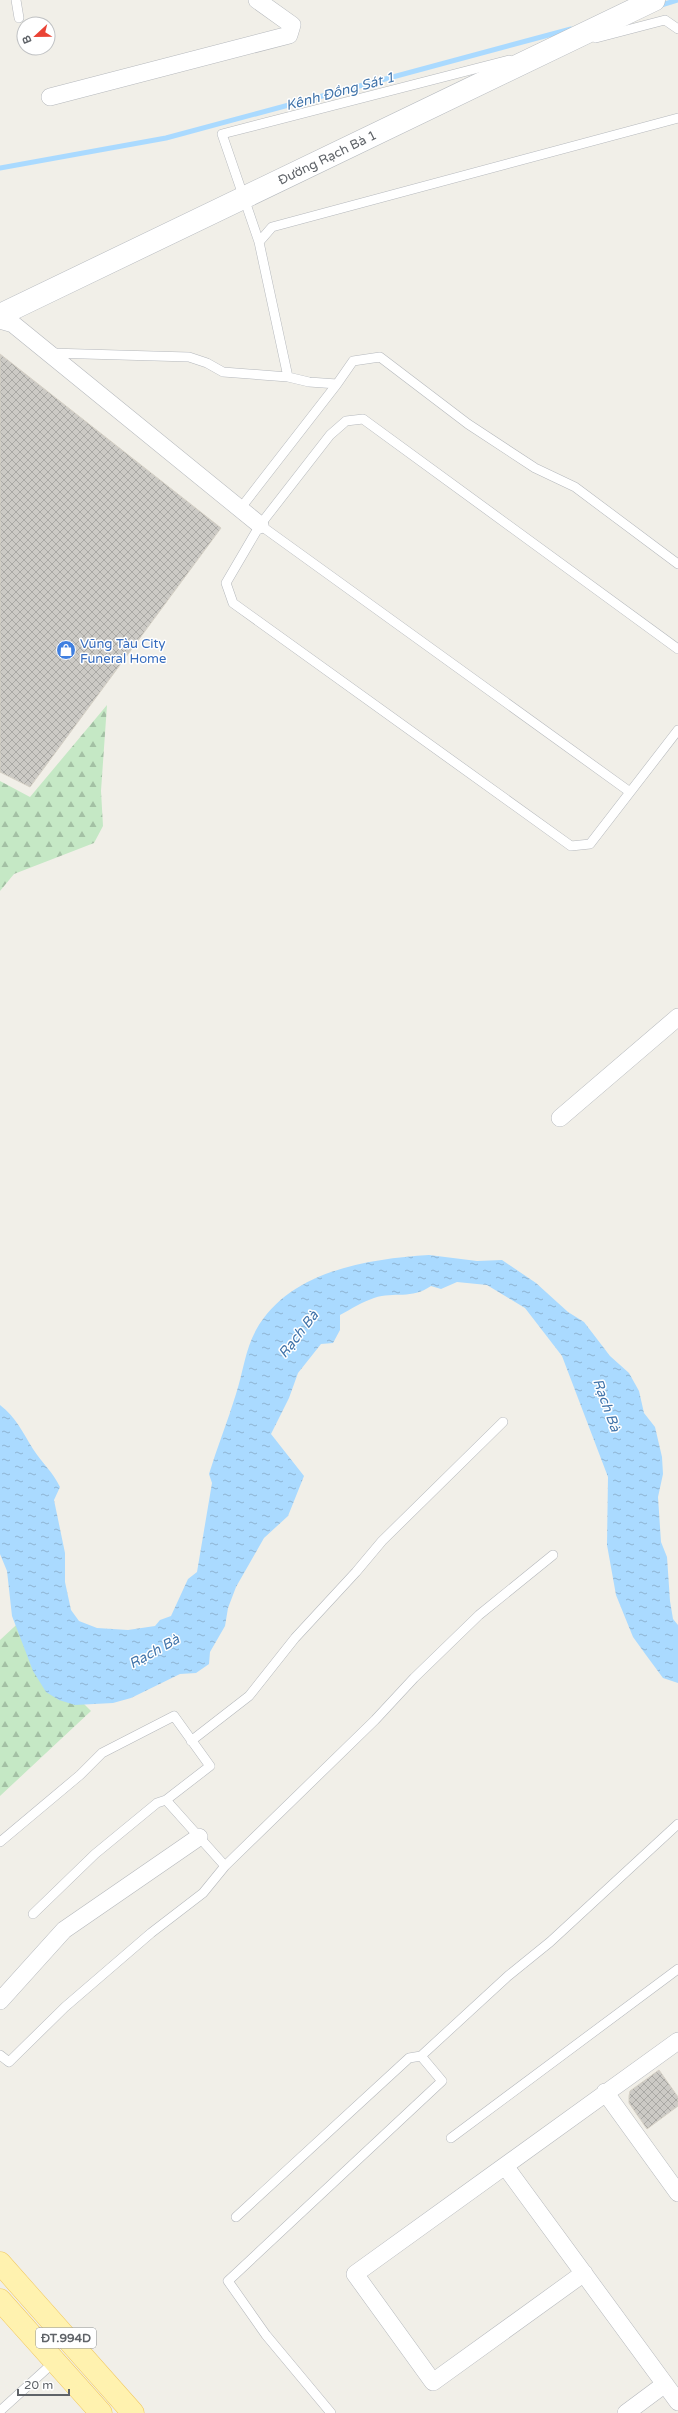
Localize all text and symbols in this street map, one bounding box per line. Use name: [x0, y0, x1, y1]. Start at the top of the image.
north arrow: [16, 16, 56, 56]
text: B: [20, 33, 35, 46]
water label: Kênh Đồng Sát 1: [284, 69, 396, 114]
street label: Đường Rạch Bà 1: [275, 127, 379, 189]
place label: Vũng Tàu City Funeral Home: [80, 636, 166, 667]
shop icon: Vũng Tàu City Funeral Home: [55, 639, 77, 661]
water label: Rạch Bà: [275, 1307, 323, 1361]
water label: Rạch Bà: [589, 1376, 624, 1435]
water label: Rạch Bà: [126, 1630, 183, 1672]
road number: ĐT.994D: [36, 2328, 96, 2348]
scale bar: [18, 2371, 69, 2397]
text: 20 m: [24, 2378, 53, 2392]

